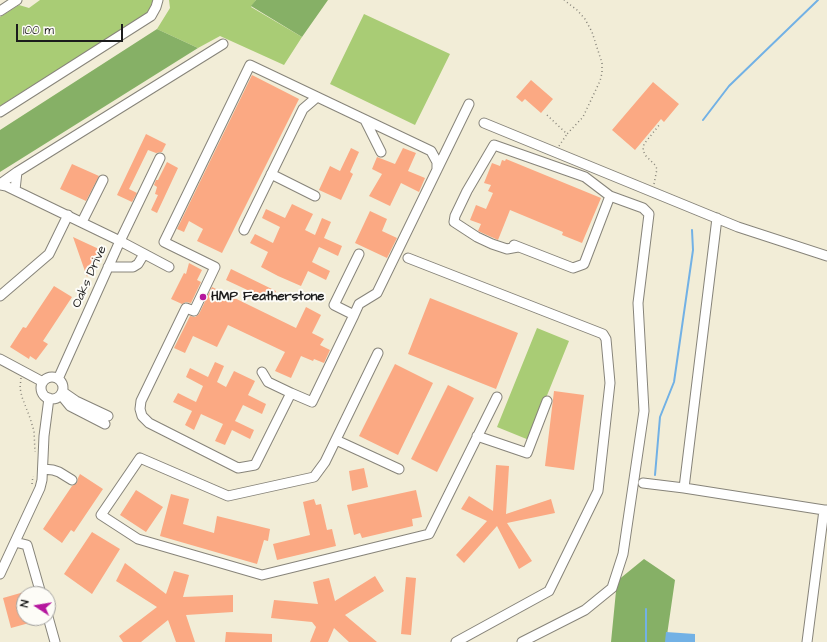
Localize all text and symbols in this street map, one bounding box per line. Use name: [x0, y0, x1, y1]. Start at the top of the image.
scale bar: [18, 16, 125, 42]
text: 100 m: [23, 22, 54, 39]
street label: Oaks Drive: [69, 244, 111, 310]
place label: HMP Featherstone: [211, 289, 324, 305]
marker: HMP Featherstone: [198, 292, 208, 302]
north arrow: [16, 586, 56, 626]
text: N: [17, 599, 33, 609]

